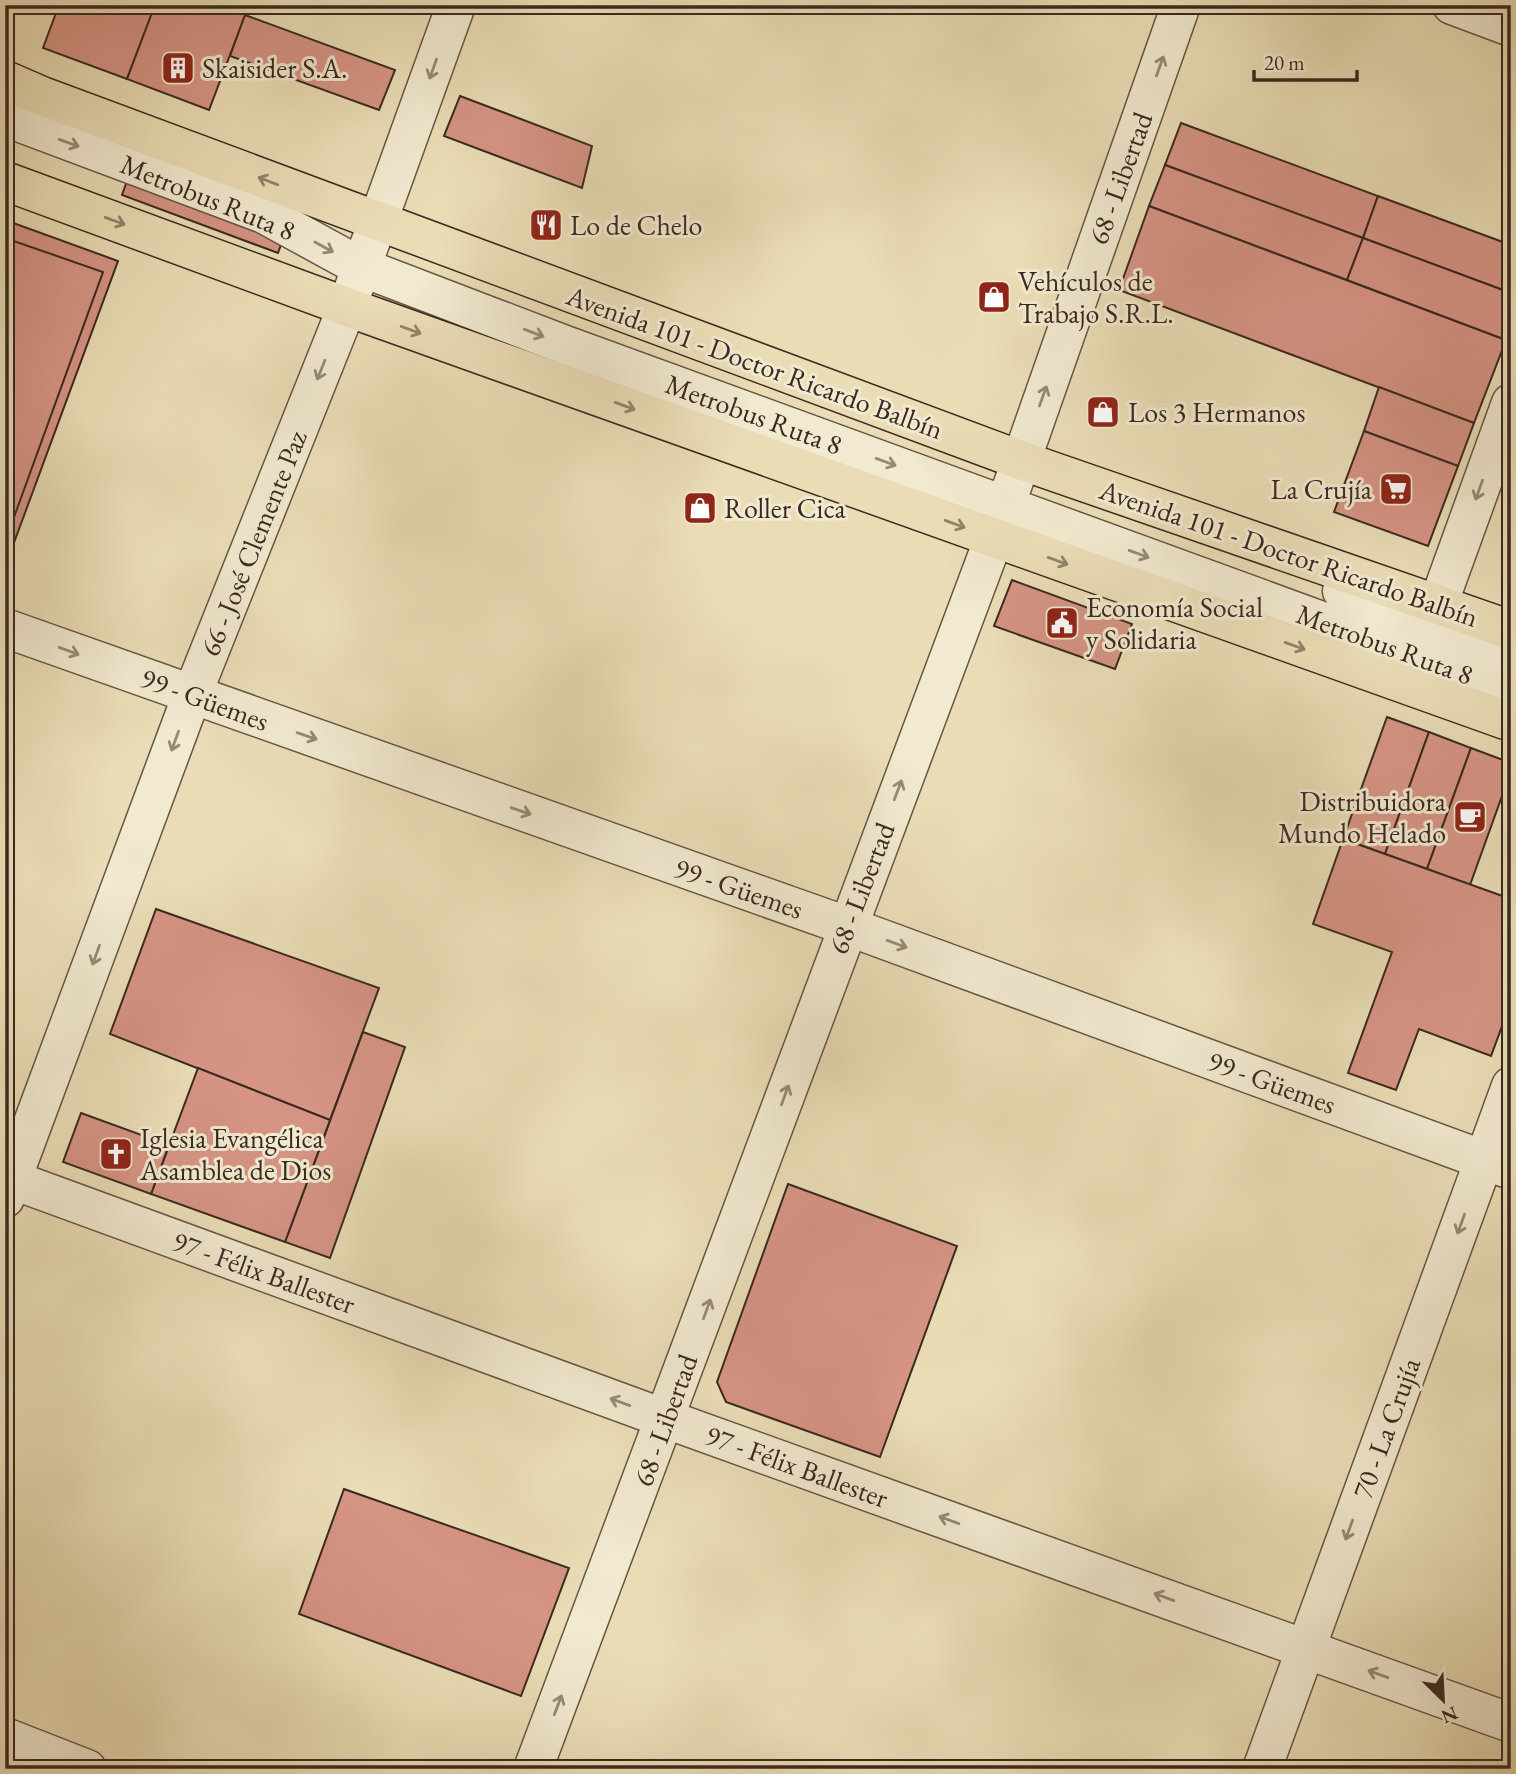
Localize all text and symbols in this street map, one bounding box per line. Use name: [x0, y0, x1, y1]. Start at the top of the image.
scale bar: [1254, 38, 1357, 82]
building icon: Skaisider S.A.: [159, 49, 197, 87]
text: 20 m: [1264, 49, 1305, 76]
place label: Skaisider S.A.: [202, 50, 347, 86]
one-way arrow: [1155, 56, 1167, 78]
one-way arrow: [426, 58, 438, 80]
street label: 68 - Libertad: [1080, 106, 1161, 249]
one-way arrow: [57, 138, 79, 150]
street label: Metrobus Ruta 8: [115, 146, 301, 248]
one-way arrow: [257, 174, 279, 187]
restaurant icon: Lo de Chelo: [527, 206, 565, 244]
place label: Lo de Chelo: [570, 207, 702, 243]
one-way arrow: [104, 216, 126, 228]
one-way arrow: [313, 240, 334, 254]
place label: Vehículos de Trabajo S.R.L.: [1018, 263, 1174, 331]
street label: Avenida 101 - Doctor Ricardo Balbín: [561, 277, 948, 447]
shop icon: Vehículos de Trabajo S.R.L.: [975, 278, 1013, 316]
one-way arrow: [399, 325, 421, 337]
one-way arrow: [523, 328, 545, 341]
one-way arrow: [314, 359, 327, 381]
street label: Metrobus Ruta 8: [661, 365, 847, 463]
one-way arrow: [1038, 386, 1050, 408]
shop icon: Los 3 Hermanos: [1084, 393, 1122, 431]
place label: Los 3 Hermanos: [1128, 394, 1306, 430]
one-way arrow: [614, 401, 636, 413]
street label: 66 - José Clemente Paz: [191, 424, 315, 661]
one-way arrow: [874, 457, 896, 469]
supermarket icon: La Crujía: [1377, 470, 1415, 508]
street label: Avenida 101 - Doctor Ricardo Balbín: [1094, 471, 1483, 635]
place label: La Crujía: [1271, 471, 1373, 507]
one-way arrow: [1472, 478, 1484, 500]
shop icon: Roller Cica: [681, 489, 719, 527]
place label: Roller Cica: [724, 490, 846, 526]
one-way arrow: [943, 519, 965, 531]
one-way arrow: [1127, 549, 1149, 561]
one-way arrow: [1047, 556, 1069, 568]
place label: Economía Social y Solidaria: [1086, 589, 1263, 657]
street label: Metrobus Ruta 8: [1292, 595, 1478, 693]
public building icon: Economía Social y Solidaria: [1043, 604, 1081, 642]
one-way arrow: [1284, 641, 1306, 653]
one-way arrow: [58, 646, 80, 658]
street label: 99 - Güemes: [136, 659, 274, 739]
one-way arrow: [168, 730, 180, 752]
one-way arrow: [295, 731, 317, 743]
one-way arrow: [893, 779, 906, 801]
place label: Distribuidora Mundo Helado: [1278, 783, 1447, 851]
cafe icon: Distribuidora Mundo Helado: [1451, 798, 1489, 836]
one-way arrow: [510, 806, 532, 818]
street label: 68 - Libertad: [820, 816, 903, 959]
street label: 99 - Güemes: [670, 849, 808, 927]
one-way arrow: [886, 939, 908, 952]
one-way arrow: [88, 943, 101, 965]
street label: 99 - Güemes: [1203, 1042, 1341, 1122]
one-way arrow: [780, 1084, 792, 1106]
place label: Iglesia Evangélica Asamblea de Dios: [139, 1120, 331, 1188]
church icon: Iglesia Evangélica Asamblea de Dios: [97, 1135, 135, 1173]
one-way arrow: [1454, 1212, 1466, 1234]
street label: 97 - Félix Ballester: [168, 1222, 361, 1322]
one-way arrow: [702, 1298, 714, 1320]
street label: 68 - Libertad: [625, 1348, 706, 1491]
street label: 70 - La Crujía: [1344, 1352, 1428, 1503]
one-way arrow: [609, 1395, 631, 1408]
street label: 97 - Félix Ballester: [701, 1416, 894, 1516]
one-way arrow: [939, 1513, 961, 1525]
one-way arrow: [1342, 1518, 1354, 1540]
one-way arrow: [1153, 1590, 1175, 1602]
north arrow: [1408, 1666, 1478, 1736]
one-way arrow: [1367, 1667, 1389, 1679]
one-way arrow: [552, 1695, 565, 1716]
text: N: [1437, 1701, 1462, 1730]

